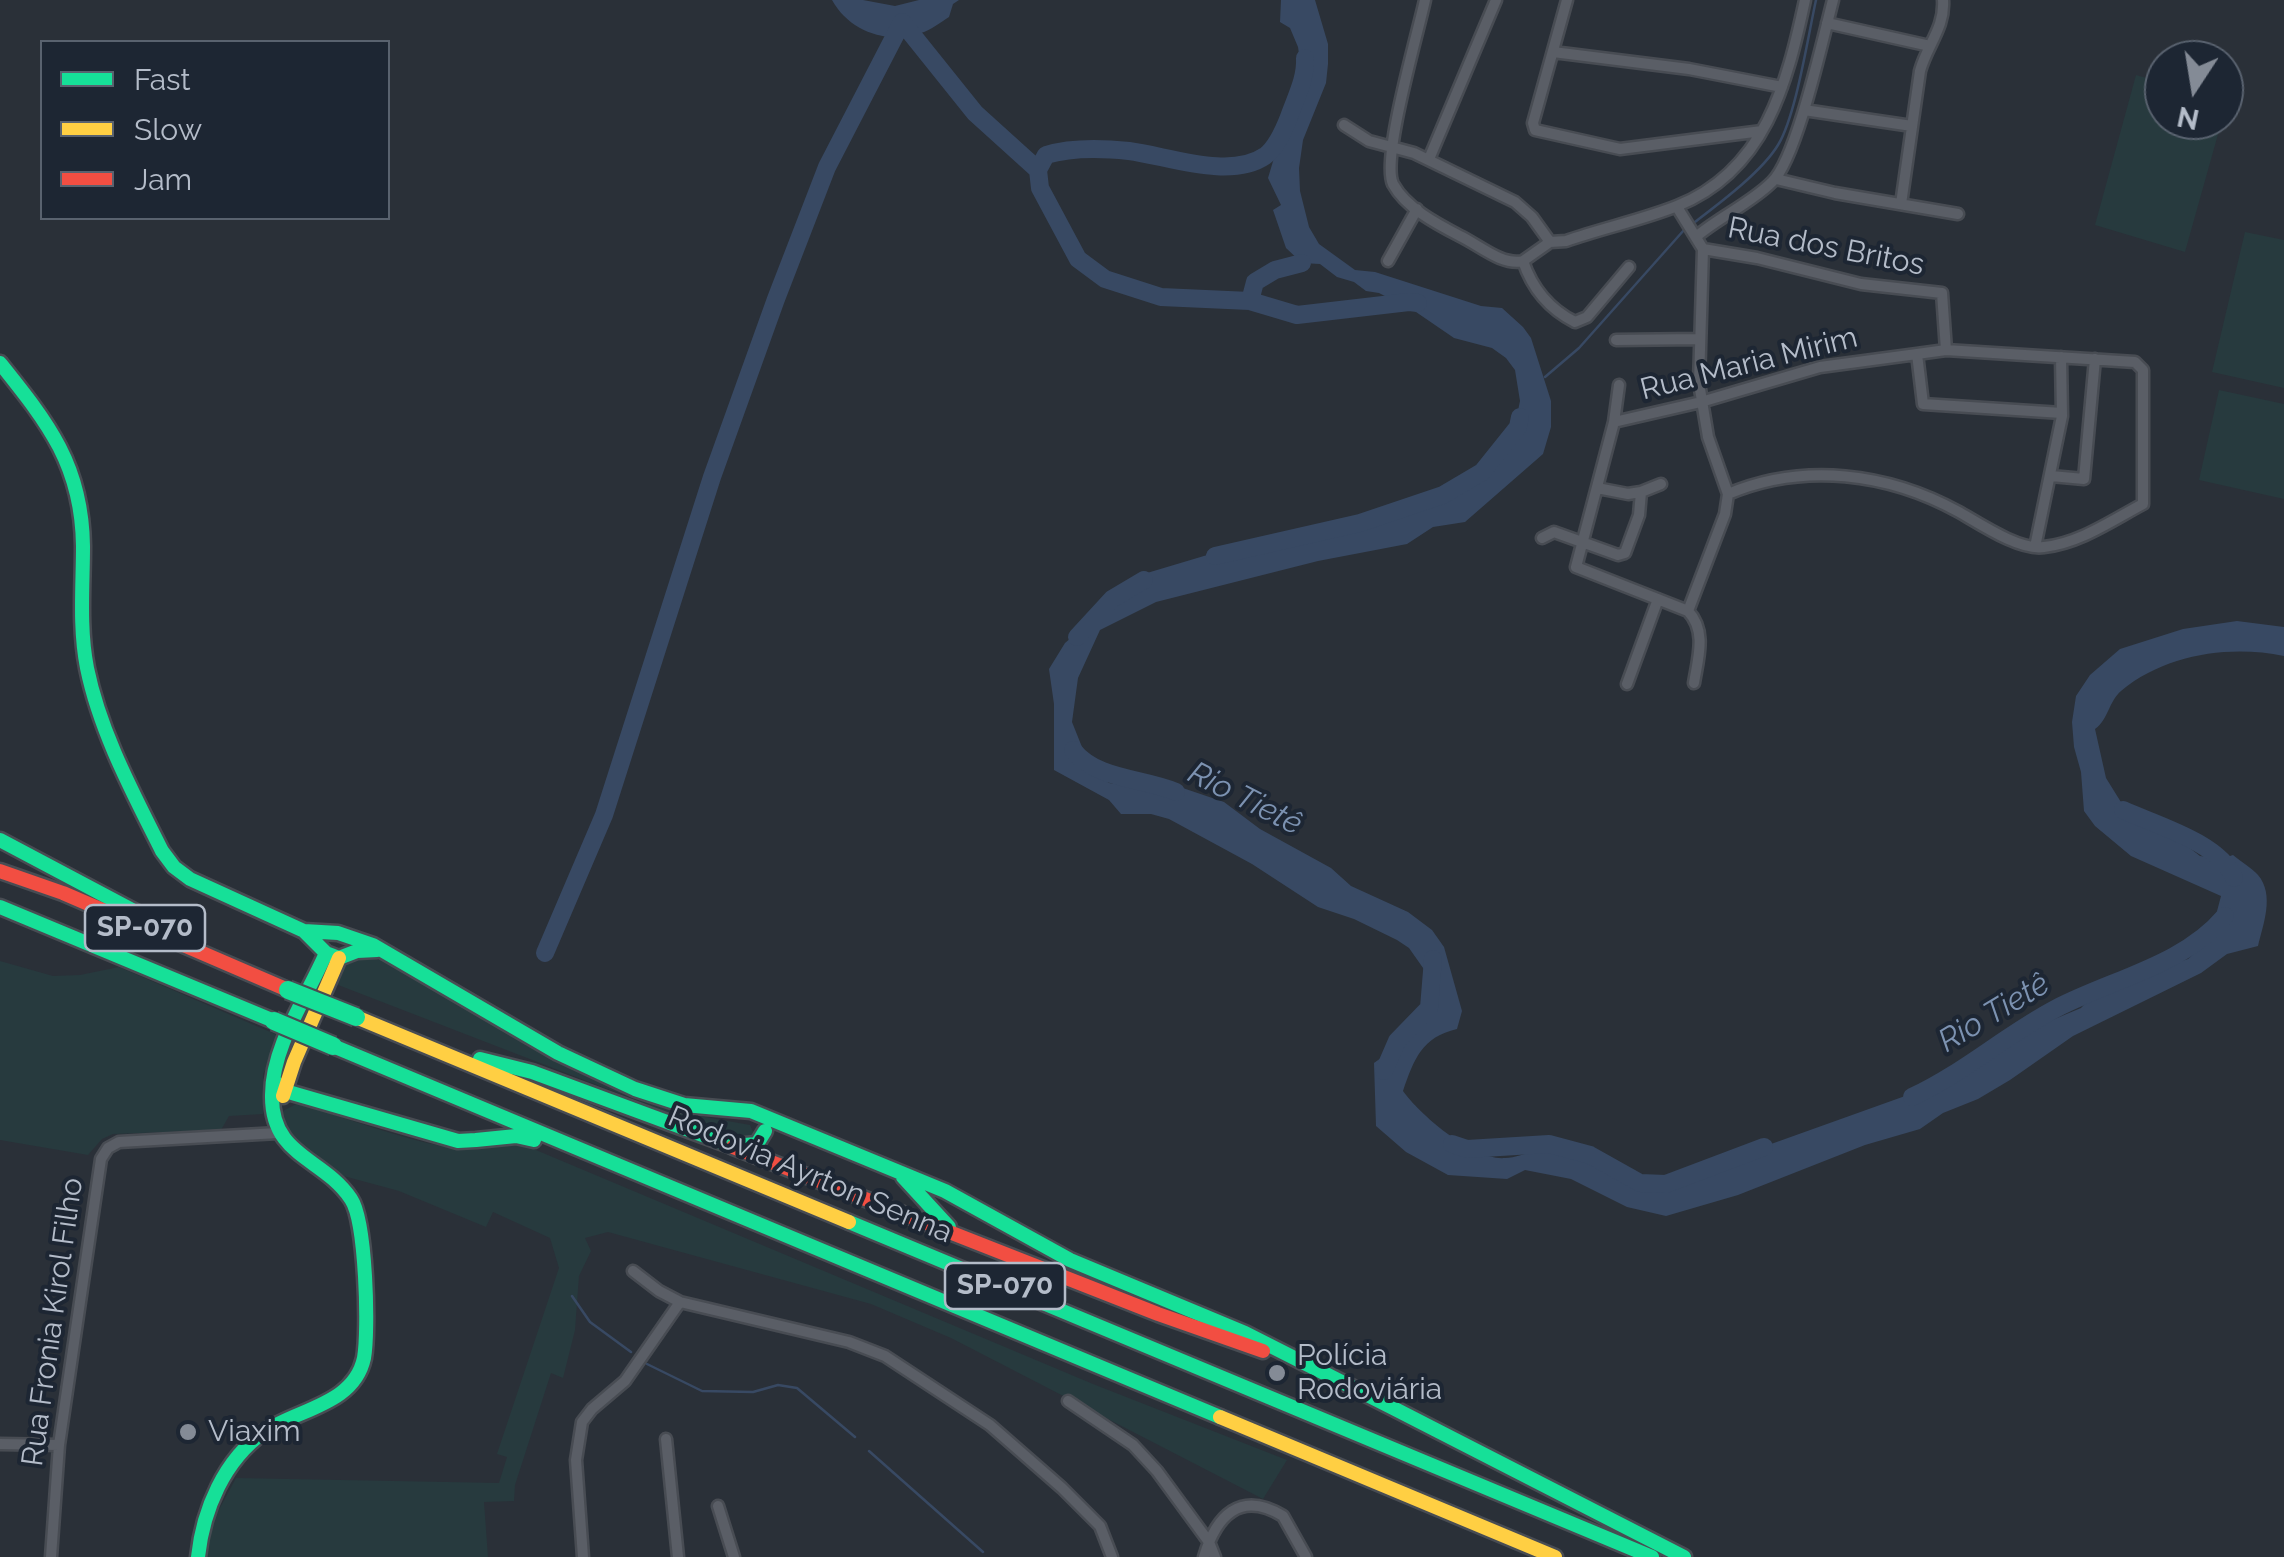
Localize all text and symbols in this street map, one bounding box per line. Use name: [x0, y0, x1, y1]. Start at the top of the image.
legend: [40, 40, 390, 220]
north arrow: [2144, 40, 2244, 140]
text: Fast: [134, 62, 191, 97]
text: N: [2174, 100, 2202, 136]
text: Slow: [134, 112, 202, 147]
text: Jam: [134, 162, 192, 197]
street label: Rua dos Britos: [1725, 210, 1927, 284]
street label: Rua Maria Mirim: [1637, 320, 1861, 408]
water label: Rio Tietê: [1182, 754, 1308, 844]
road number: SP-070: [85, 905, 205, 951]
water label: Rio Tietê: [1932, 965, 2056, 1061]
street label: Rodovia Ayrton Senna: [662, 1099, 958, 1251]
street label: Rua Fronia Kirol Filho: [15, 1175, 91, 1469]
road number: SP-070: [945, 1263, 1065, 1309]
place label: Polícia Rodoviária: [1297, 1338, 1442, 1408]
marker: Polícia Rodoviária: [1266, 1362, 1288, 1384]
place label: Viaxim: [208, 1414, 300, 1450]
marker: Viaxim: [177, 1421, 199, 1443]

